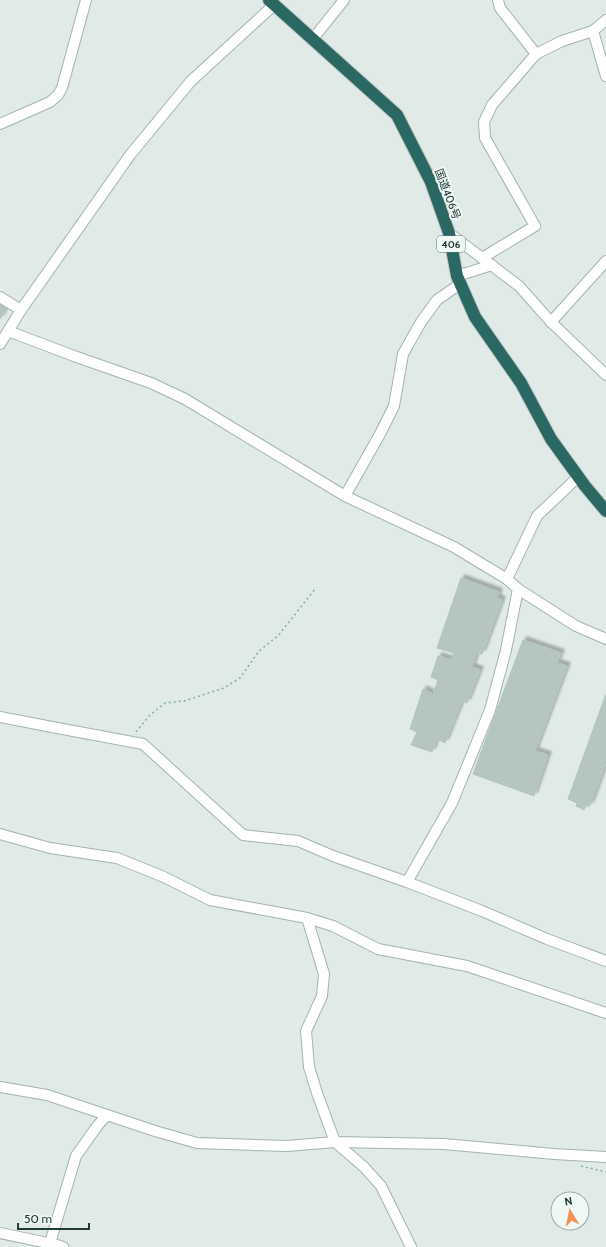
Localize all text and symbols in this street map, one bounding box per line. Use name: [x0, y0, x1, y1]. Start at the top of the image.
street label: 国道406号: [432, 167, 464, 221]
road number: 406: [437, 236, 465, 252]
north arrow: [550, 1191, 590, 1231]
text: N: [563, 1194, 573, 1209]
scale bar: [18, 1205, 89, 1231]
text: 50 m: [24, 1211, 52, 1226]

